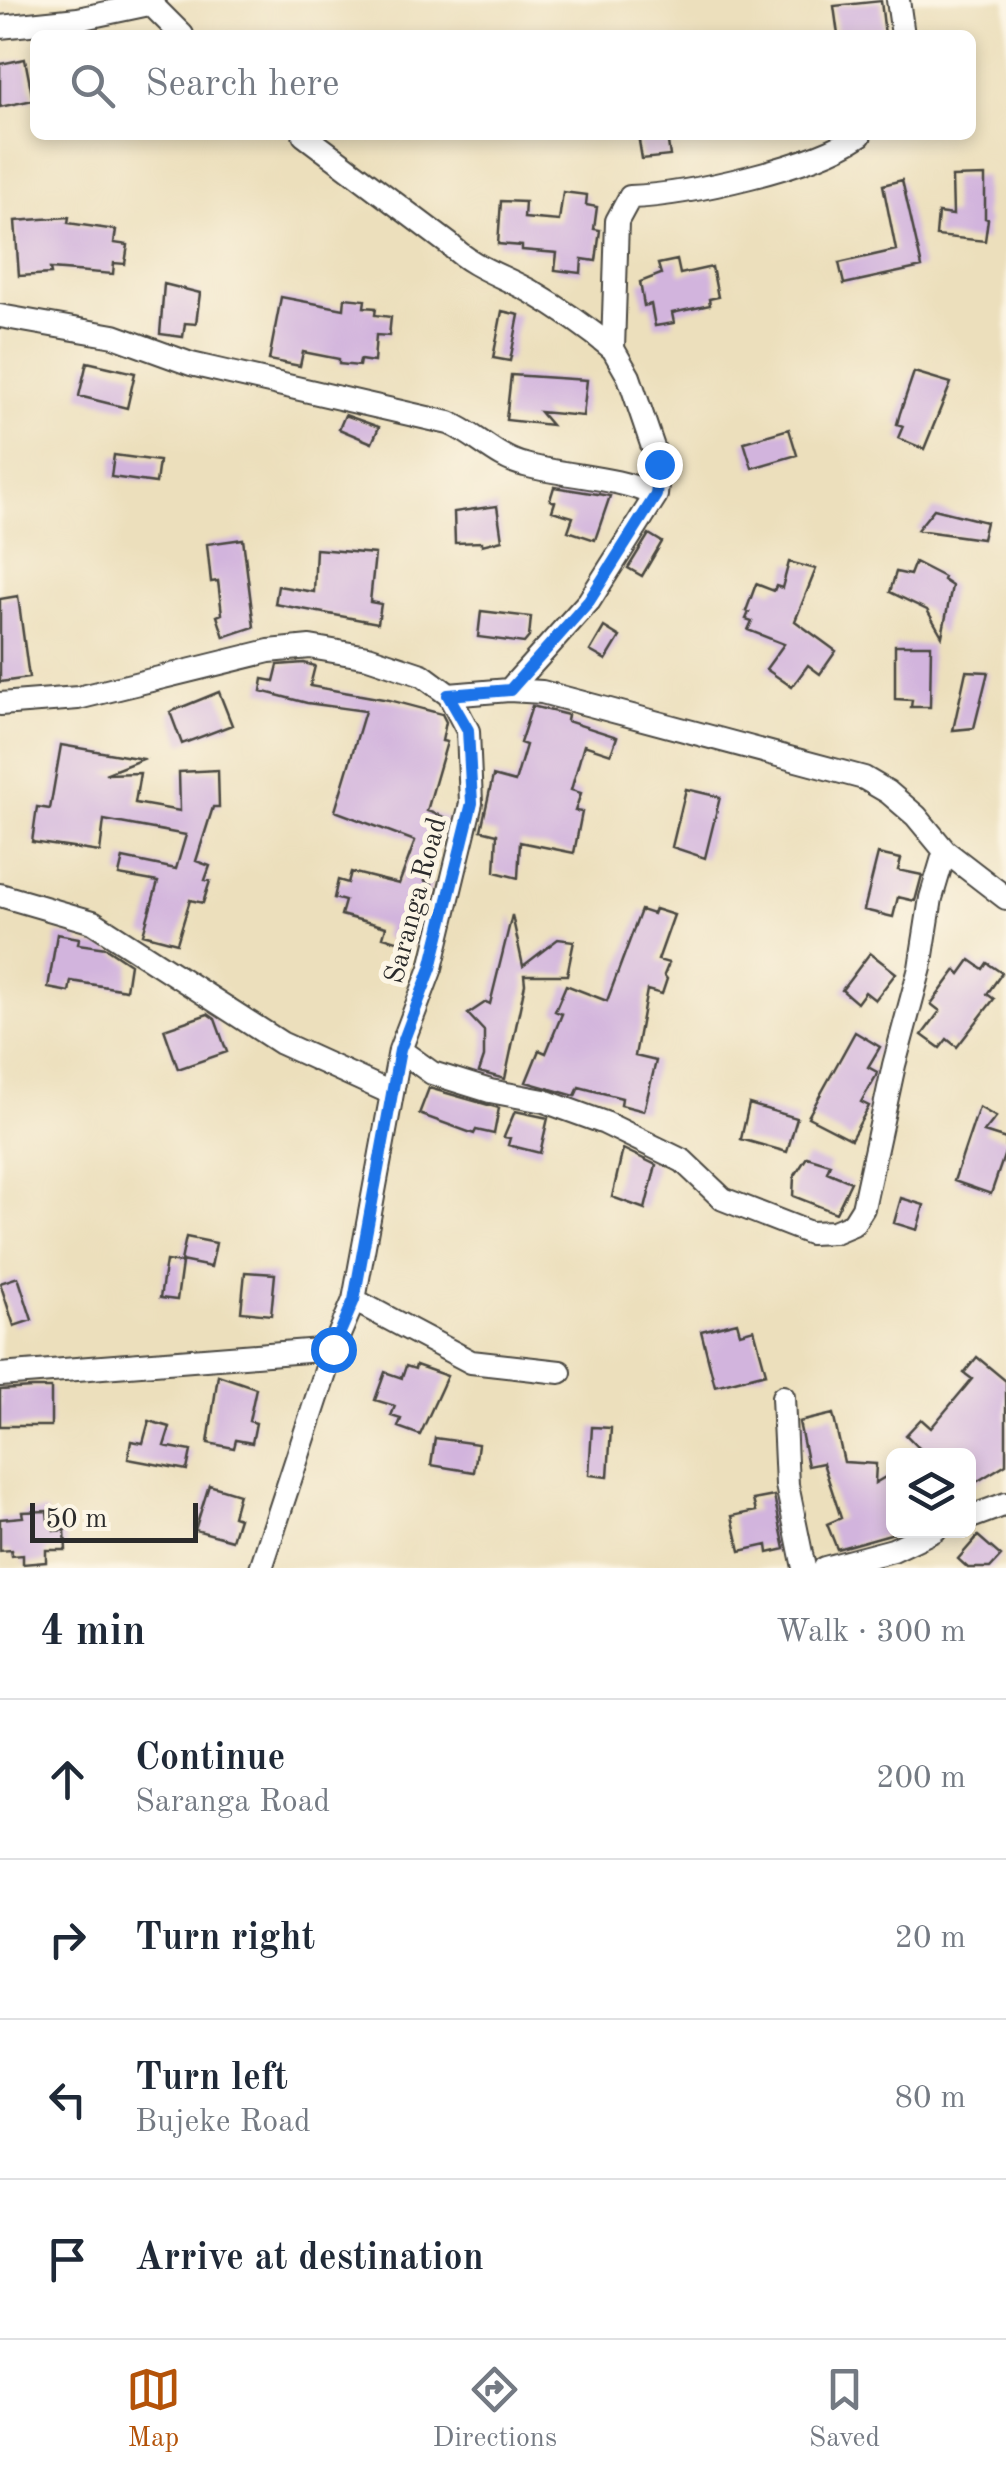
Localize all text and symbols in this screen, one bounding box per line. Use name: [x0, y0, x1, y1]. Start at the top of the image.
search box: [30, 30, 976, 140]
icon: search: [65, 58, 120, 113]
text: Search here: [145, 66, 340, 104]
route end: [637, 442, 683, 488]
street label: Saranga Road: [381, 815, 453, 987]
route start: [311, 1327, 357, 1373]
map controls: [886, 1448, 976, 1538]
button: layers: [886, 1448, 976, 1538]
scale bar: [30, 1498, 198, 1542]
text: 50 m: [45, 1506, 108, 1534]
text: 4 min: [40, 1612, 146, 1654]
text: Walk · 300 m: [776, 1617, 966, 1649]
text: Continue: [135, 1740, 285, 1778]
icon: ahead: [40, 1752, 95, 1807]
text: 200 m: [876, 1763, 966, 1795]
text: Saranga Road: [135, 1787, 330, 1819]
icon: right: [40, 1912, 95, 1967]
text: Turn right: [135, 1920, 315, 1958]
text: 20 m: [895, 1923, 966, 1955]
text: Turn left: [135, 2060, 288, 2098]
icon: left: [40, 2072, 95, 2127]
text: 80 m: [895, 2083, 966, 2115]
text: Bujeke Road: [135, 2107, 311, 2139]
icon: arrive: [40, 2232, 95, 2287]
text: Arrive at destination: [135, 2240, 484, 2278]
tab: Map: [126, 2362, 181, 2457]
tab: Directions: [433, 2362, 557, 2457]
tab: Saved: [809, 2362, 880, 2457]

